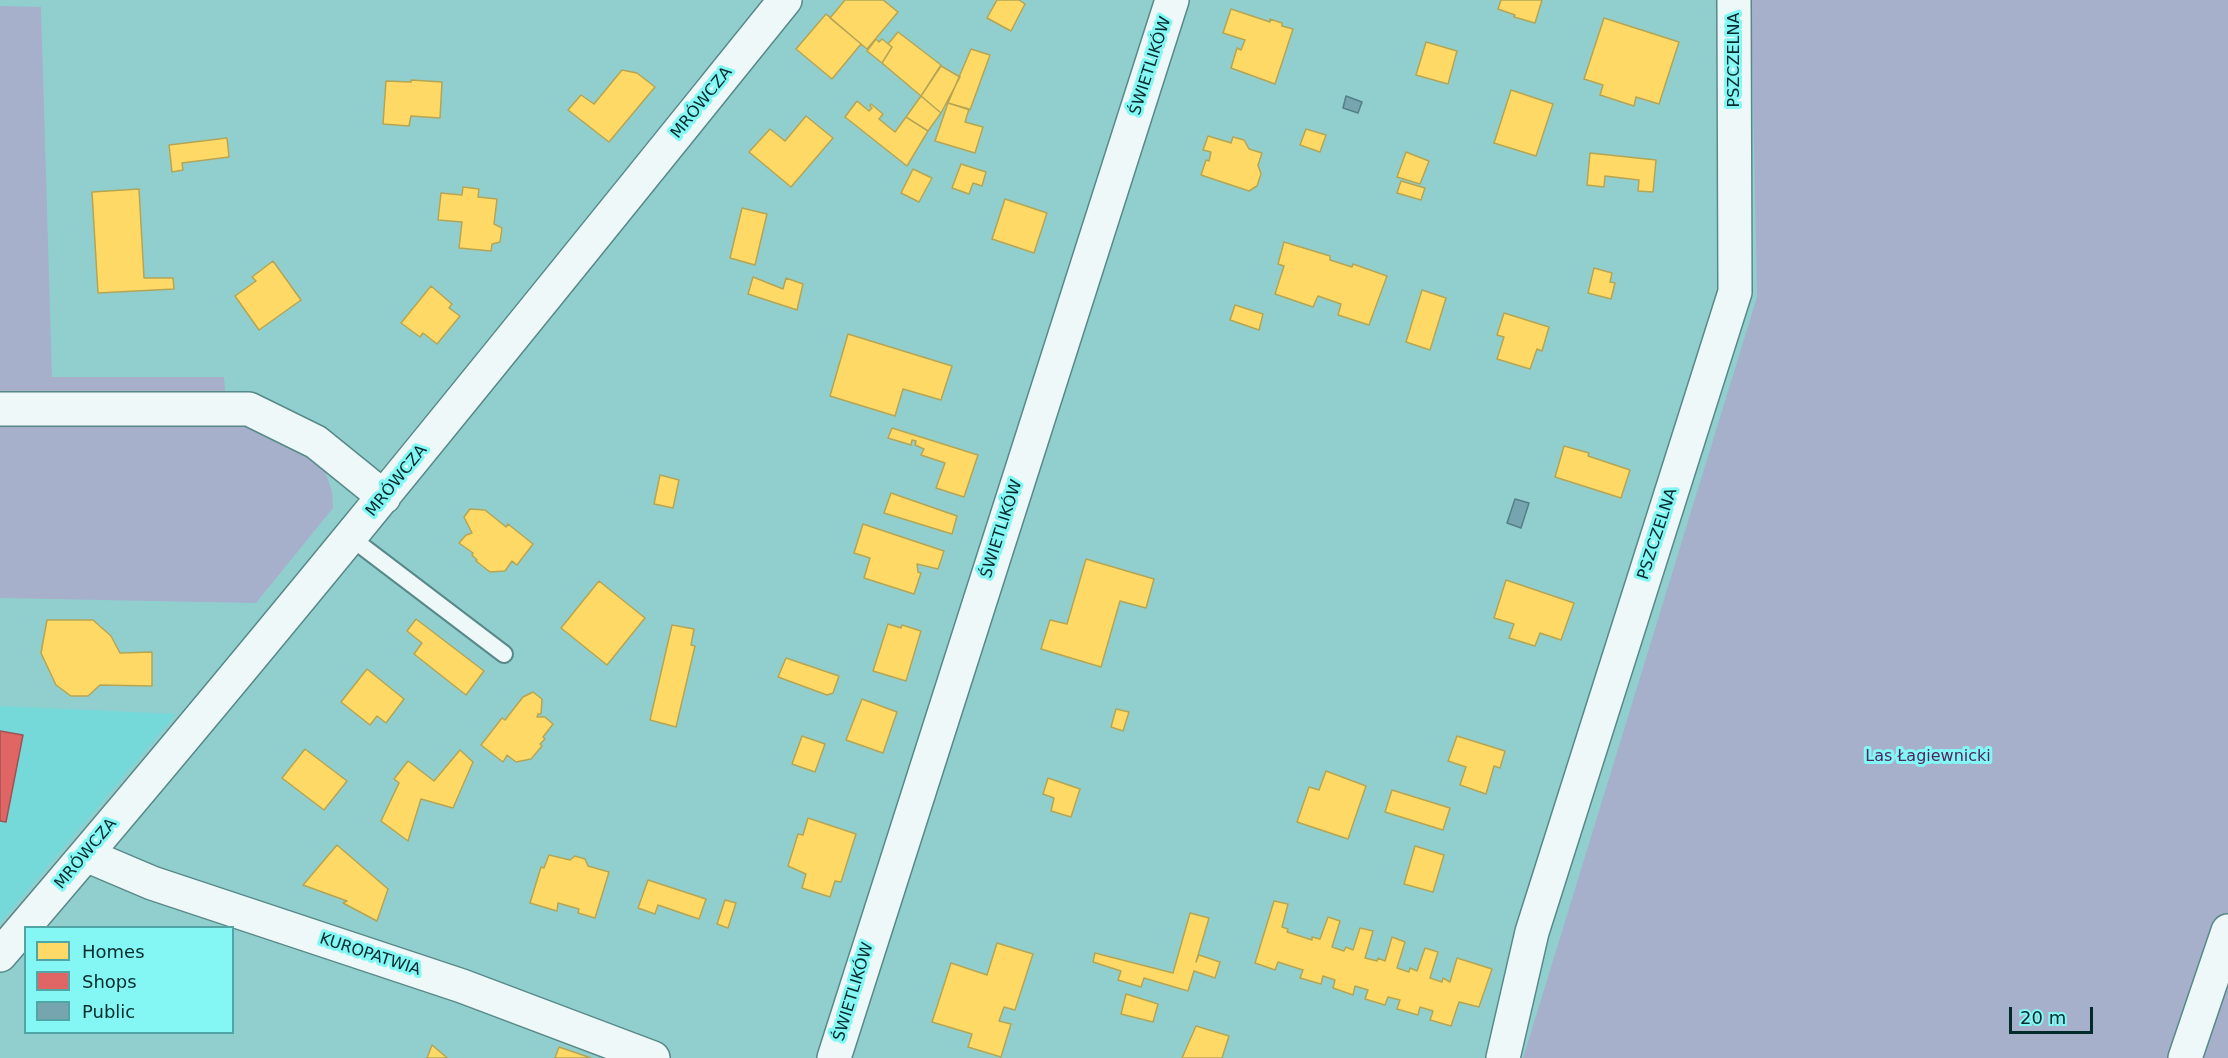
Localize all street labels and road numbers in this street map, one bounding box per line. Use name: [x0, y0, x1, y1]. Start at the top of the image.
street label: PSZCZELNA: [1725, 13, 1745, 107]
street label: ŚWIETLIKÓW: [1126, 14, 1176, 118]
street label: MRÓWCZA: [667, 63, 737, 143]
street label: MRÓWCZA: [362, 441, 432, 521]
street label: ŚWIETLIKÓW: [977, 477, 1027, 581]
street label: PSZCZELNA: [1634, 486, 1682, 582]
street label: MRÓWCZA: [51, 815, 121, 893]
street label: KUROPATWIA: [317, 930, 423, 980]
street label: ŚWIETLIKÓW: [830, 940, 878, 1044]

